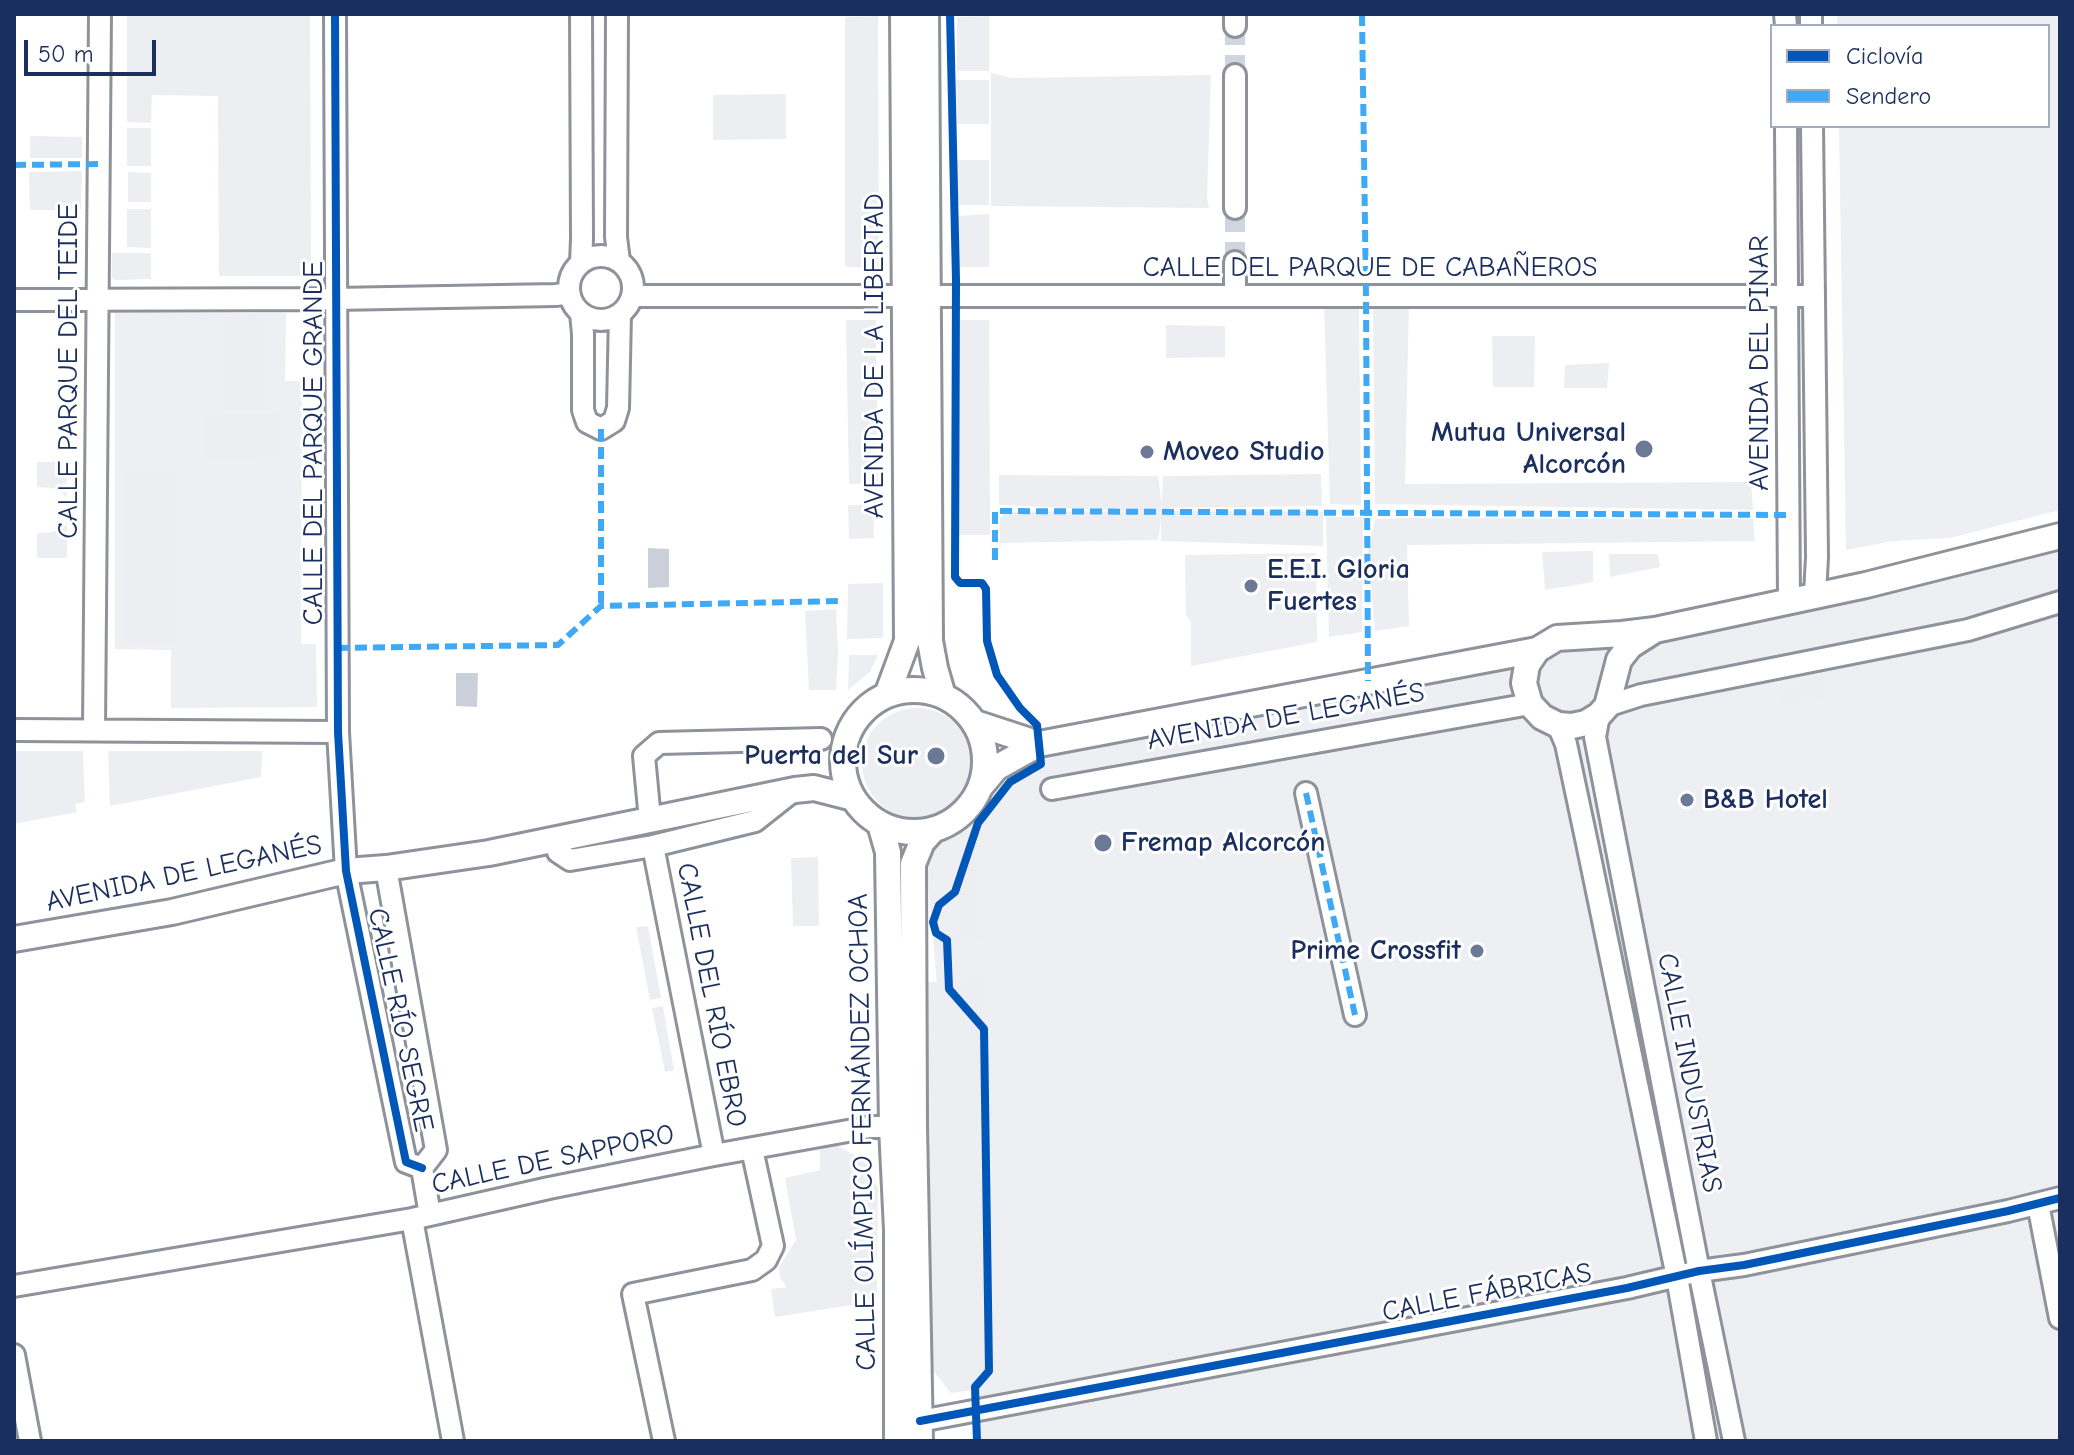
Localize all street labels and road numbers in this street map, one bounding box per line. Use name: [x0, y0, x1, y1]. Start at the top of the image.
street label: AVENIDA DE LA LIBERTAD: [858, 194, 892, 518]
street label: CALLE PARQUE DEL TEIDE: [52, 203, 86, 539]
street label: AVENIDA DEL PINAR: [1743, 235, 1777, 491]
street label: CALLE DEL PARQUE DE CABAÑEROS: [1143, 251, 1597, 285]
street label: CALLE DEL PARQUE GRANDE: [297, 261, 331, 625]
street label: AVENIDA DE LEGANÉS: [1145, 676, 1427, 758]
street label: AVENIDA DE LEGANÉS: [43, 828, 325, 920]
street label: CALLE DEL RÍO EBRO: [669, 860, 753, 1130]
street label: CALLE OLÍMPICO FERNÁNDEZ OCHOA: [842, 893, 884, 1371]
street label: CALLE RÍO SEGRE: [360, 905, 440, 1135]
street label: CALLE INDUSTRIAS: [1649, 950, 1729, 1196]
street label: CALLE DE SAPPORO: [429, 1118, 677, 1202]
street label: CALLE FÁBRICAS: [1379, 1256, 1595, 1330]

